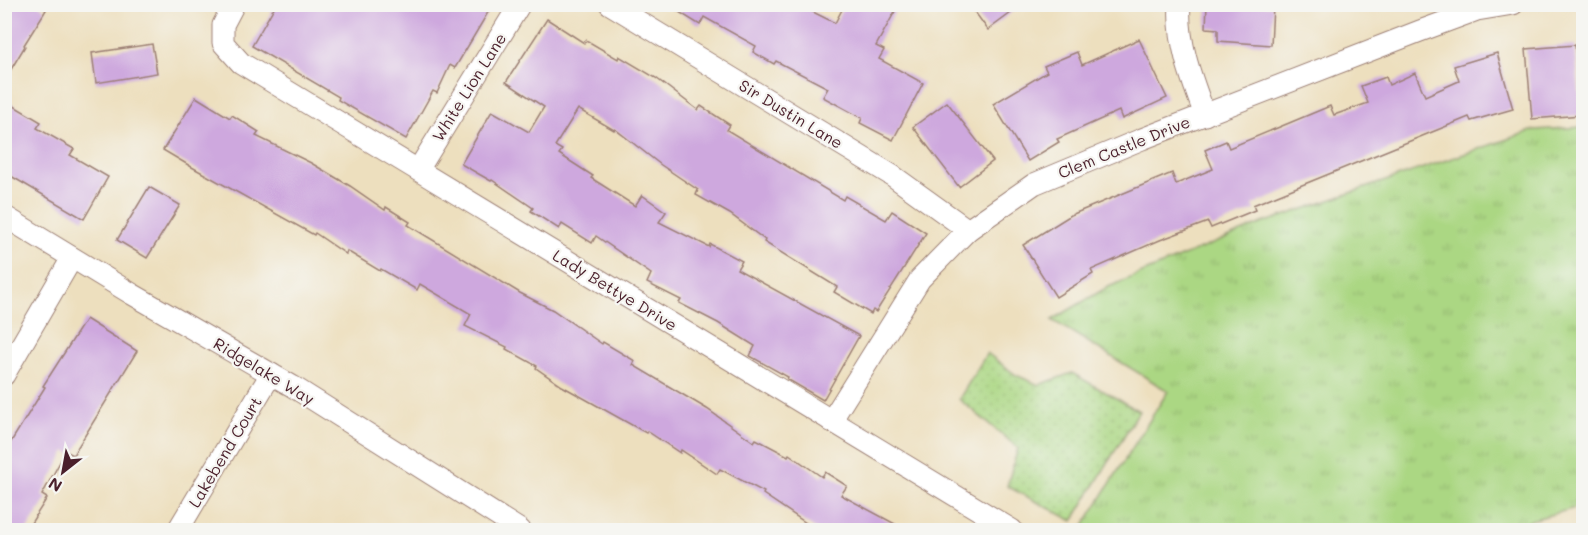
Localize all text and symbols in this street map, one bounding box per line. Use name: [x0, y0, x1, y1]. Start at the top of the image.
street label: White Lion Lane: [427, 29, 510, 145]
street label: Sir Dustin Lane: [735, 74, 847, 153]
street label: Clem Castle Drive: [1055, 110, 1193, 183]
street label: Lady Bettye Drive: [549, 244, 681, 335]
street label: Ridgelake Way: [210, 332, 319, 409]
street label: Lakebend Court: [183, 392, 266, 511]
north arrow: [33, 442, 93, 502]
text: N: [44, 473, 66, 497]

